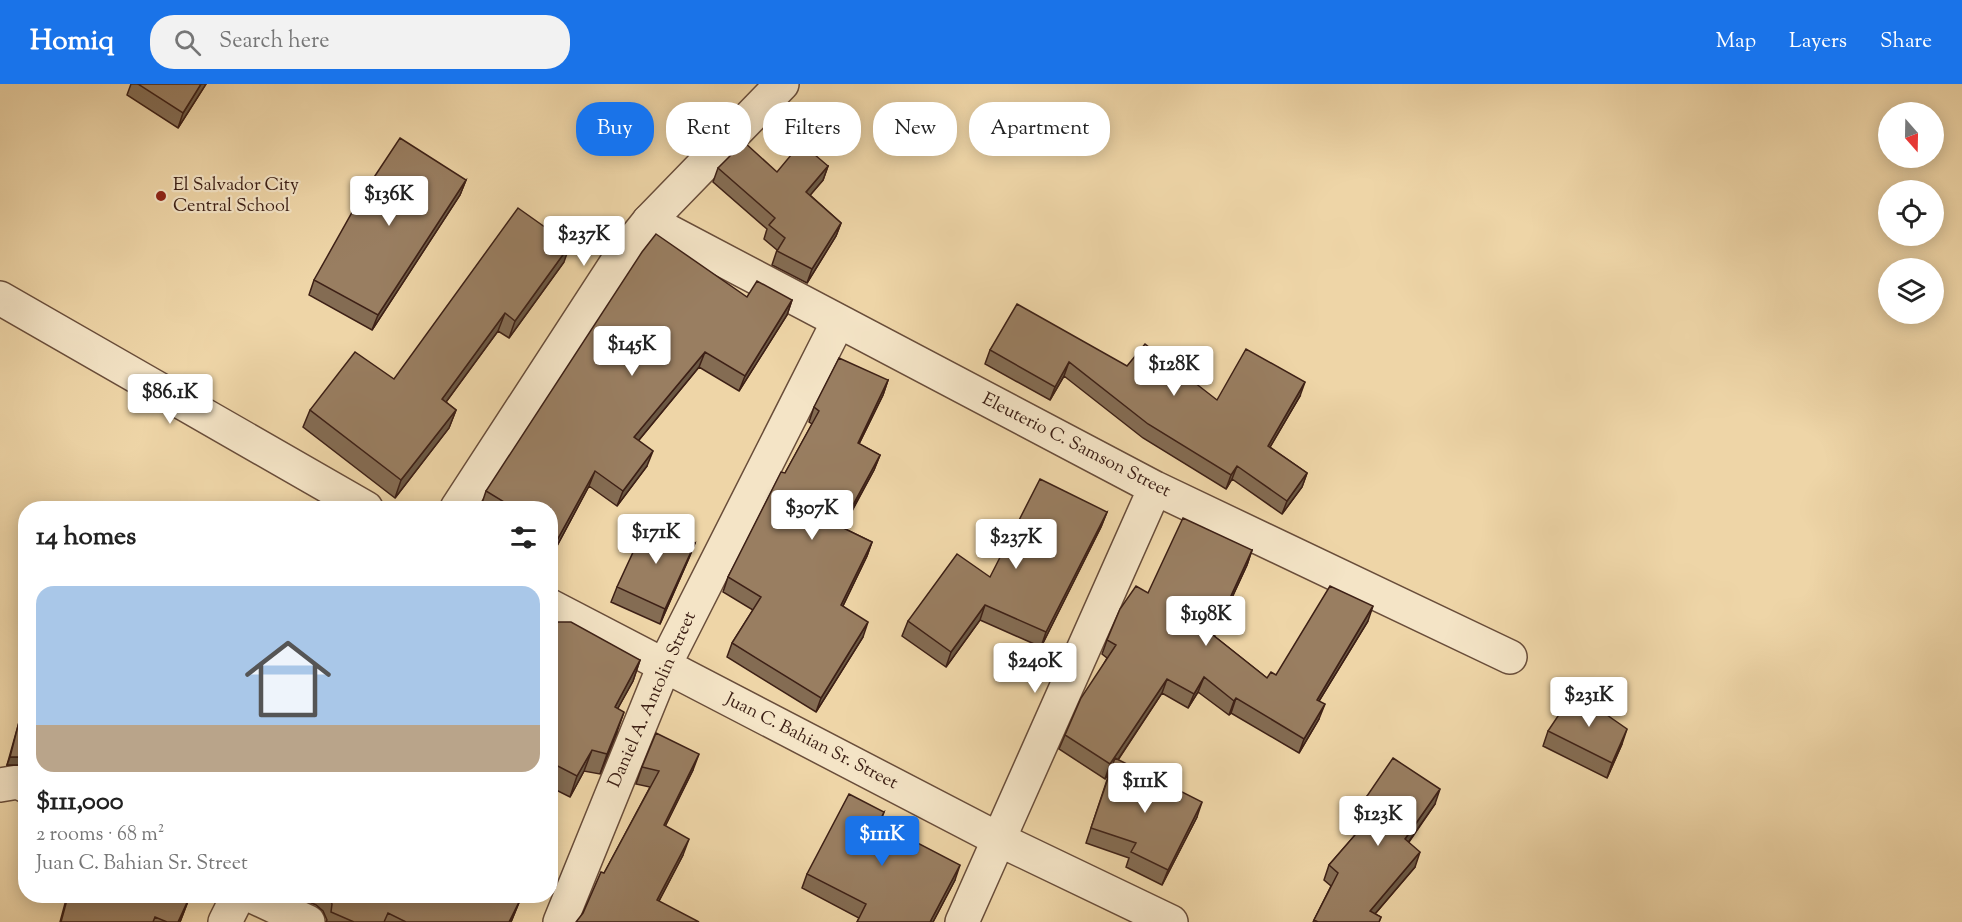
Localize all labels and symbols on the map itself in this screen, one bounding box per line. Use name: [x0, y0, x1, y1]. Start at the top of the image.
north arrow: [1878, 102, 1944, 168]
place label: El Salvador City Central School: [173, 173, 299, 220]
pin: $136K: [347, 176, 431, 227]
marker: El Salvador City Central School: [154, 189, 168, 203]
pin: $237K: [542, 216, 626, 267]
pin: $145K: [590, 326, 674, 377]
pin: $128K: [1132, 346, 1216, 397]
pin: $86.1K: [121, 374, 219, 425]
street label: Eleuterio C. Samson Street: [977, 387, 1175, 505]
pin: $307K: [770, 490, 854, 541]
pin: $171K: [614, 514, 698, 565]
pin: $237K: [974, 519, 1058, 570]
pin: $198K: [1164, 596, 1248, 647]
street label: Daniel A. Antolin Street: [602, 608, 704, 792]
pin: $240K: [993, 643, 1077, 694]
pin: $231K: [1547, 677, 1631, 728]
street label: Juan C. Bahian Sr. Street: [719, 687, 902, 797]
pin: $111K: [1103, 763, 1187, 814]
pin: $123K: [1336, 796, 1420, 847]
pin: $111K: [840, 816, 924, 867]

